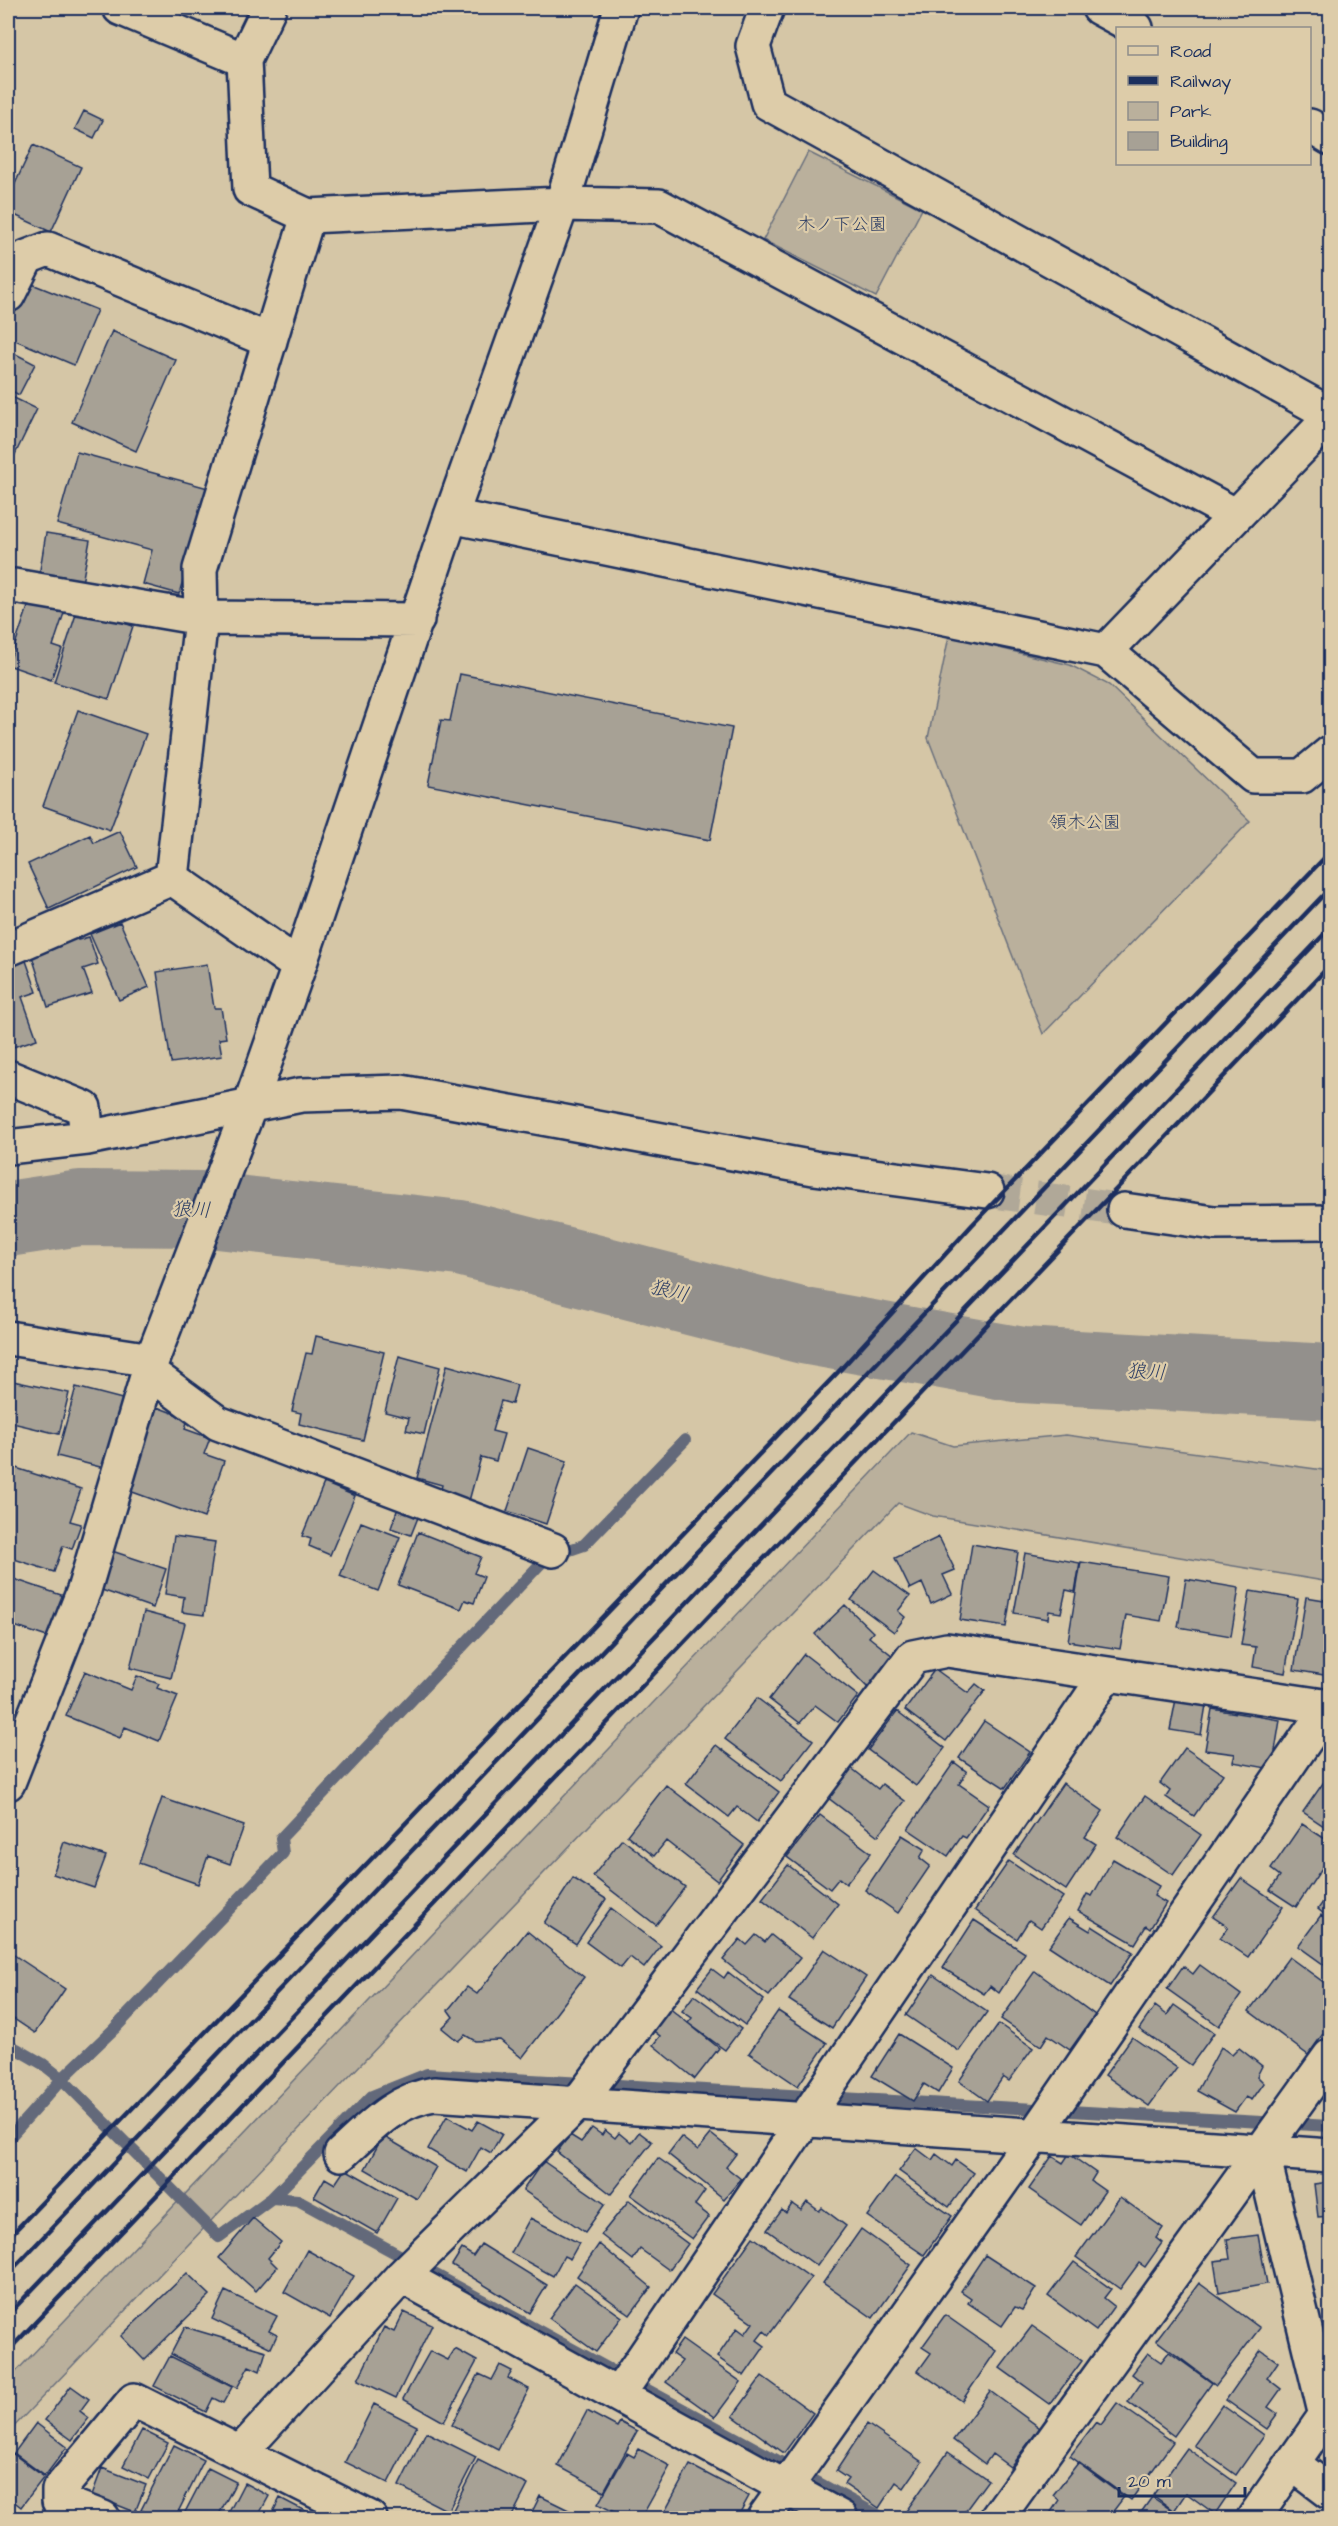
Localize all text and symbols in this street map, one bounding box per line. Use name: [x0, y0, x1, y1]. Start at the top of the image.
legend: [1116, 27, 1311, 165]
text: Road: [1170, 39, 1211, 64]
text: Railway: [1170, 69, 1231, 95]
text: Park: [1170, 99, 1212, 124]
text: Building: [1170, 129, 1228, 155]
park label: 木ノ下公園: [797, 212, 887, 237]
park label: 領木公園: [1049, 810, 1121, 835]
water label: 狼川: [171, 1195, 211, 1225]
water label: 狼川: [646, 1273, 692, 1309]
water label: 狼川: [1125, 1357, 1167, 1387]
scale bar: [1119, 2460, 1245, 2498]
text: 20 m: [1128, 2469, 1171, 2494]

